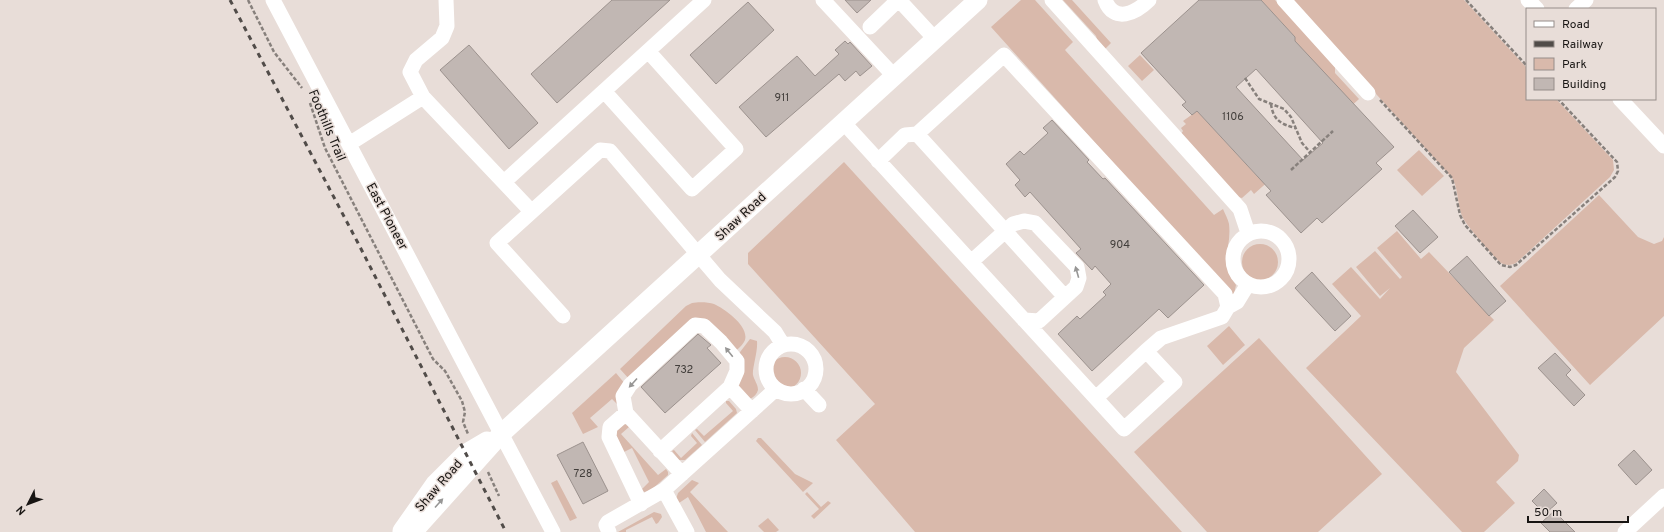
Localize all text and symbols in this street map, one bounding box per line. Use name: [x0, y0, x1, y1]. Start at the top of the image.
legend: [1526, 8, 1656, 100]
text: Road: [1562, 17, 1590, 33]
text: Railway: [1562, 37, 1603, 53]
text: Park: [1562, 57, 1587, 73]
text: Building: [1562, 77, 1606, 93]
street label: Foothills Trail: [304, 88, 348, 164]
house number: 911: [775, 91, 789, 105]
house number: 1106: [1222, 110, 1244, 124]
street label: East Pioneer: [362, 180, 411, 253]
street label: Shaw Road: [712, 190, 770, 245]
house number: 904: [1110, 238, 1130, 252]
one-way arrow: [1074, 265, 1080, 277]
one-way arrow: [725, 347, 734, 357]
house number: 732: [675, 363, 693, 377]
one-way arrow: [628, 378, 638, 388]
street label: Shaw Road: [412, 457, 467, 516]
house number: 728: [573, 467, 593, 481]
north arrow: [8, 484, 48, 524]
one-way arrow: [435, 498, 444, 508]
scale bar: [1528, 498, 1628, 524]
text: N: [13, 502, 29, 518]
text: 50 m: [1534, 505, 1562, 521]

